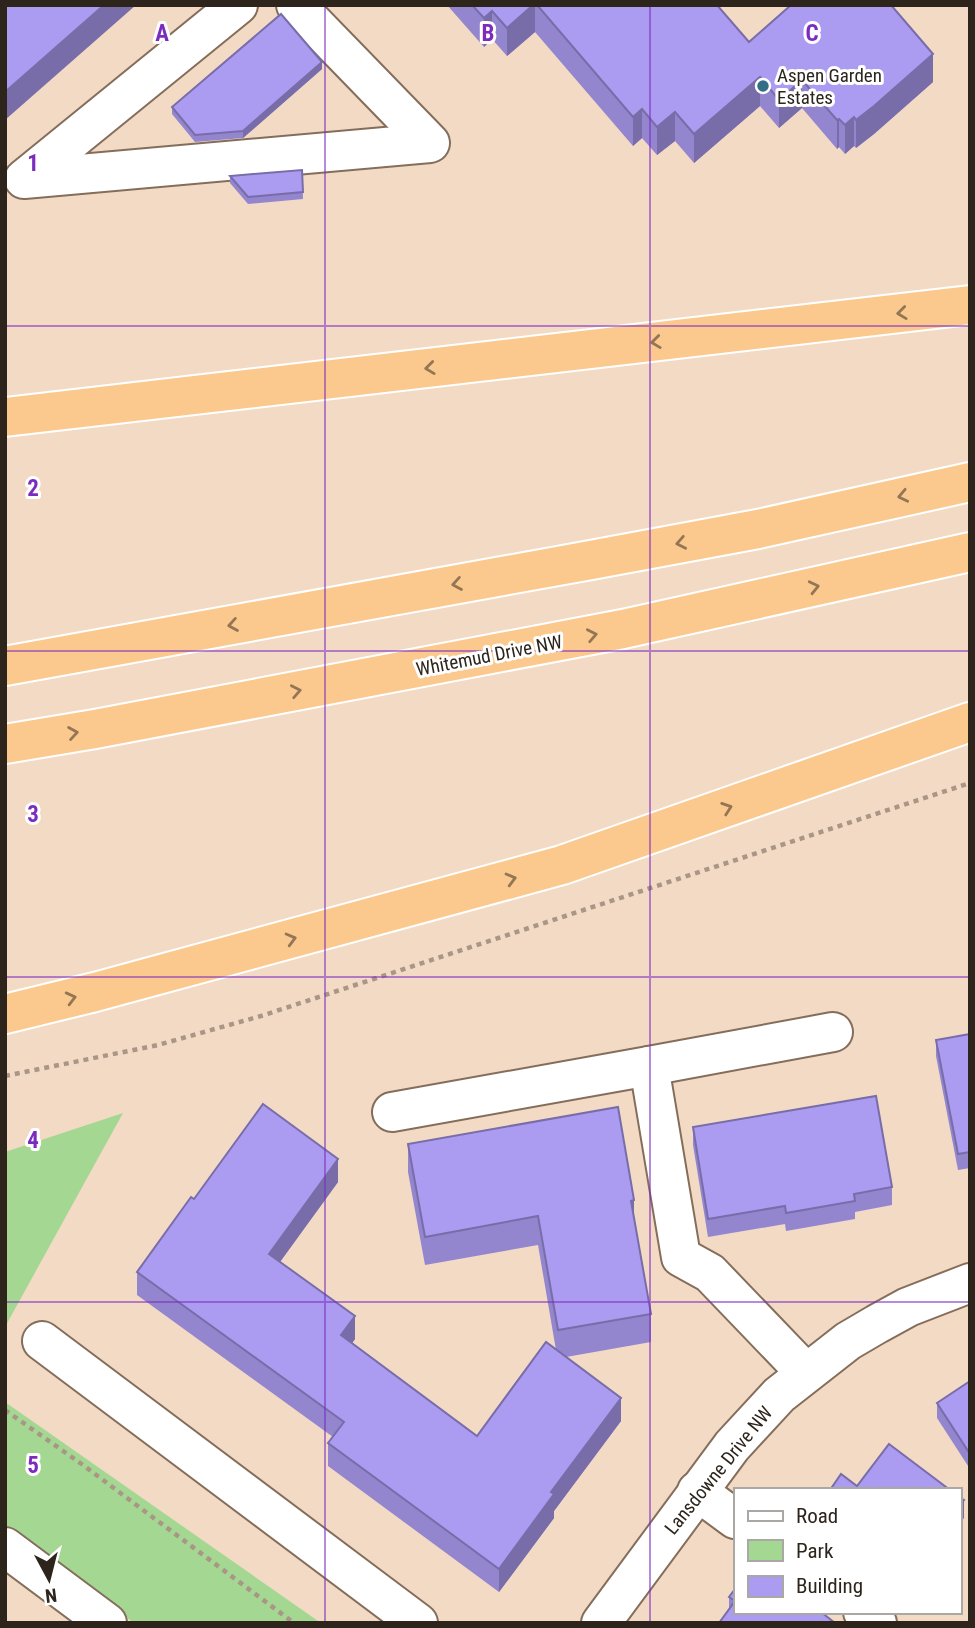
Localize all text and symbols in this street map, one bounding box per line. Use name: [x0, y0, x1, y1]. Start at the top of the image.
text: A: [155, 20, 169, 47]
text: B: [482, 20, 494, 47]
text: C: [805, 20, 819, 47]
place label: Aspen Garden Estates: [777, 64, 882, 109]
marker: Aspen Garden Estates: [755, 78, 771, 94]
text: 1: [27, 150, 39, 177]
one-way arrow: [896, 306, 908, 321]
one-way arrow: [650, 334, 661, 349]
one-way arrow: [424, 361, 435, 376]
text: 2: [27, 475, 39, 502]
one-way arrow: [897, 488, 909, 503]
one-way arrow: [675, 535, 686, 550]
one-way arrow: [451, 576, 463, 591]
one-way arrow: [808, 581, 820, 595]
one-way arrow: [227, 617, 239, 632]
one-way arrow: [586, 629, 598, 644]
street label: Whitemud Drive NW: [414, 630, 564, 681]
one-way arrow: [290, 685, 302, 700]
one-way arrow: [67, 726, 79, 741]
text: 3: [27, 801, 39, 828]
one-way arrow: [720, 802, 732, 816]
one-way arrow: [504, 873, 516, 887]
one-way arrow: [285, 932, 297, 947]
one-way arrow: [65, 992, 77, 1006]
text: 4: [27, 1127, 39, 1154]
street label: Lansdowne Drive NW: [660, 1402, 777, 1539]
text: 5: [27, 1452, 39, 1479]
legend: [734, 1488, 961, 1614]
text: Road: [796, 1504, 838, 1528]
text: Park: [796, 1539, 834, 1563]
north arrow: [14, 1544, 84, 1614]
text: Building: [796, 1574, 863, 1598]
text: N: [44, 1583, 58, 1608]

